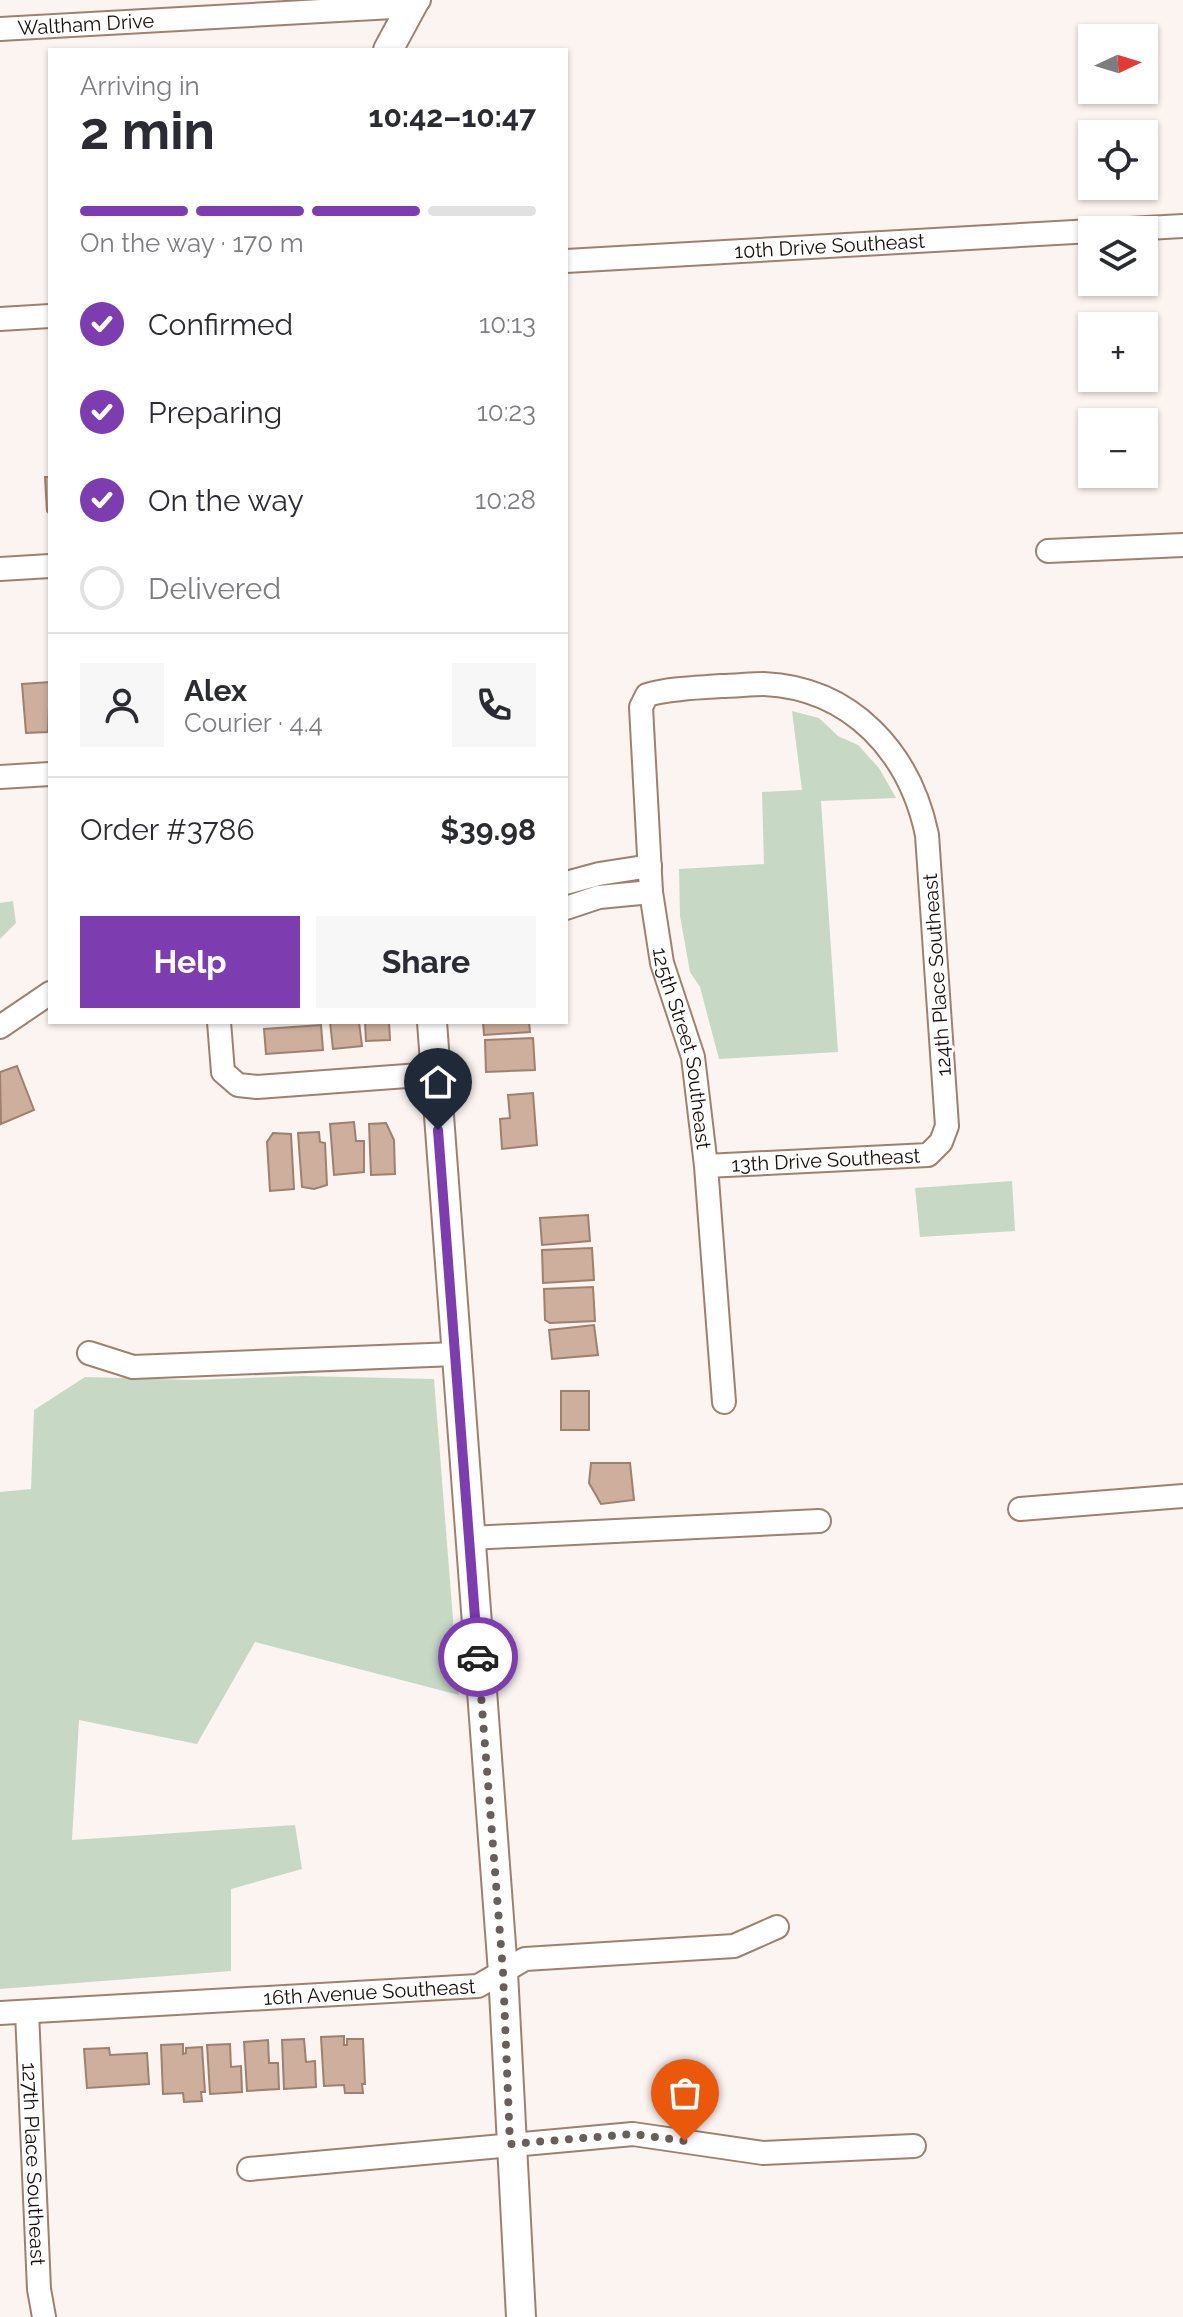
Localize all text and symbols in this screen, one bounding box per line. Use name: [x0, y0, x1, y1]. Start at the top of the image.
street label: Waltham Drive: [17, 8, 155, 40]
north arrow: [1078, 24, 1158, 104]
map controls: [1078, 24, 1158, 488]
text: Arriving in: [80, 71, 200, 101]
text: 10:42–10:47: [369, 99, 536, 134]
text: 2 min: [80, 100, 215, 161]
button: locate: [1078, 120, 1158, 200]
button: layers: [1078, 216, 1158, 296]
text: On the way · 170 m: [80, 228, 304, 258]
street label: 10th Drive Southeast: [734, 229, 926, 263]
icon: check: [80, 302, 124, 346]
text: Confirmed: [148, 307, 293, 342]
text: 10:13: [479, 309, 536, 339]
button: +: [1078, 312, 1158, 392]
icon: check: [80, 390, 124, 434]
text: Preparing: [148, 395, 282, 430]
text: 10:23: [477, 397, 536, 427]
button: −: [1078, 408, 1158, 488]
icon: check: [80, 478, 124, 522]
text: On the way: [148, 483, 304, 518]
text: 10:28: [475, 485, 536, 515]
text: Delivered: [148, 571, 281, 606]
button: person: [80, 663, 164, 747]
button: phone: [452, 663, 536, 747]
text: Alex: [184, 673, 247, 708]
text: Courier · 4.4: [184, 708, 323, 738]
text: Order #3786: [80, 812, 254, 847]
text: $39.98: [440, 812, 536, 847]
street label: 124th Place Southeast: [918, 873, 956, 1077]
button: Help: [80, 916, 300, 1008]
button: Share: [316, 916, 536, 1008]
street label: 125th Street Southeast: [648, 946, 716, 1151]
pin: [404, 1048, 472, 1130]
icon: home: [416, 1060, 460, 1104]
street label: 13th Drive Southeast: [731, 1143, 921, 1177]
courier: [438, 1617, 518, 1697]
icon: car: [456, 1635, 500, 1679]
street label: 16th Avenue Southeast: [263, 1974, 476, 2010]
pin: [651, 2059, 719, 2141]
street label: 127th Place Southeast: [17, 2062, 50, 2266]
icon: bag: [663, 2071, 707, 2115]

